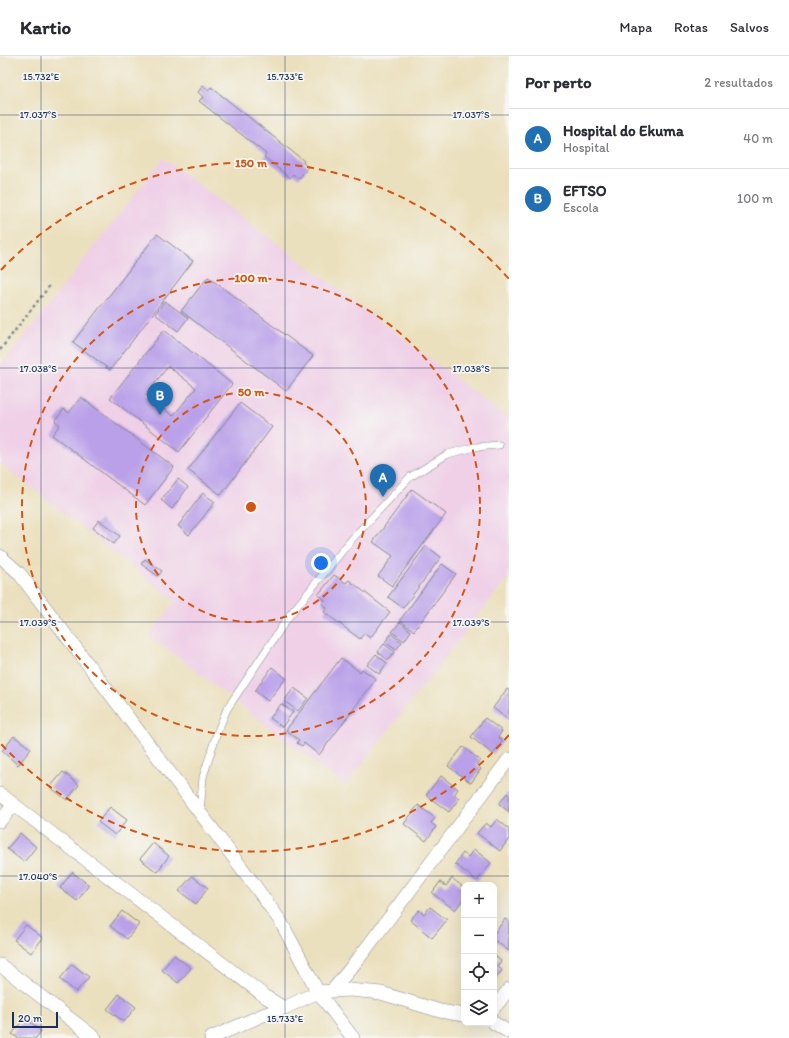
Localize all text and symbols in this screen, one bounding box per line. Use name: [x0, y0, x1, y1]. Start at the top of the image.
text: Kartio: [20, 16, 71, 39]
text: Mapa: [620, 19, 652, 36]
text: Rotas: [674, 19, 708, 36]
text: Salvos: [730, 19, 769, 36]
text: 15.732°E: [23, 70, 60, 83]
text: 15.733°E: [267, 70, 304, 83]
text: Por perto: [525, 72, 592, 92]
text: 2 resultados: [704, 75, 773, 90]
text: 17.037°S: [19, 108, 57, 121]
text: 17.037°S: [452, 108, 490, 121]
text: Hospital do Ekuma: [563, 122, 684, 140]
text: A: [534, 131, 542, 146]
text: 40 m: [743, 131, 773, 146]
text: Hospital: [563, 140, 610, 155]
text: 150 m: [235, 156, 268, 170]
text: EFTSO: [563, 182, 607, 200]
text: B: [534, 191, 542, 206]
text: 100 m: [737, 191, 773, 206]
text: Escola: [563, 200, 599, 215]
text: 100 m: [234, 271, 268, 285]
text: 17.038°S: [19, 362, 57, 375]
text: 17.038°S: [452, 362, 490, 375]
pin: B: [147, 382, 173, 415]
text: 50 m: [238, 385, 265, 399]
pin: A: [370, 464, 396, 497]
centre of rings: [244, 500, 258, 514]
your location: [311, 553, 331, 573]
text: 17.039°S: [19, 616, 57, 629]
text: 17.039°S: [452, 616, 490, 629]
text: 17.040°S: [19, 870, 58, 883]
map controls: [461, 882, 497, 1026]
button: +: [461, 882, 497, 918]
button: −: [461, 918, 497, 954]
button: locate: [461, 954, 497, 990]
button: layers: [461, 990, 497, 1026]
scale bar: [12, 1010, 58, 1029]
text: 20 m: [18, 1012, 42, 1025]
text: 15.733°E: [267, 1012, 304, 1025]

